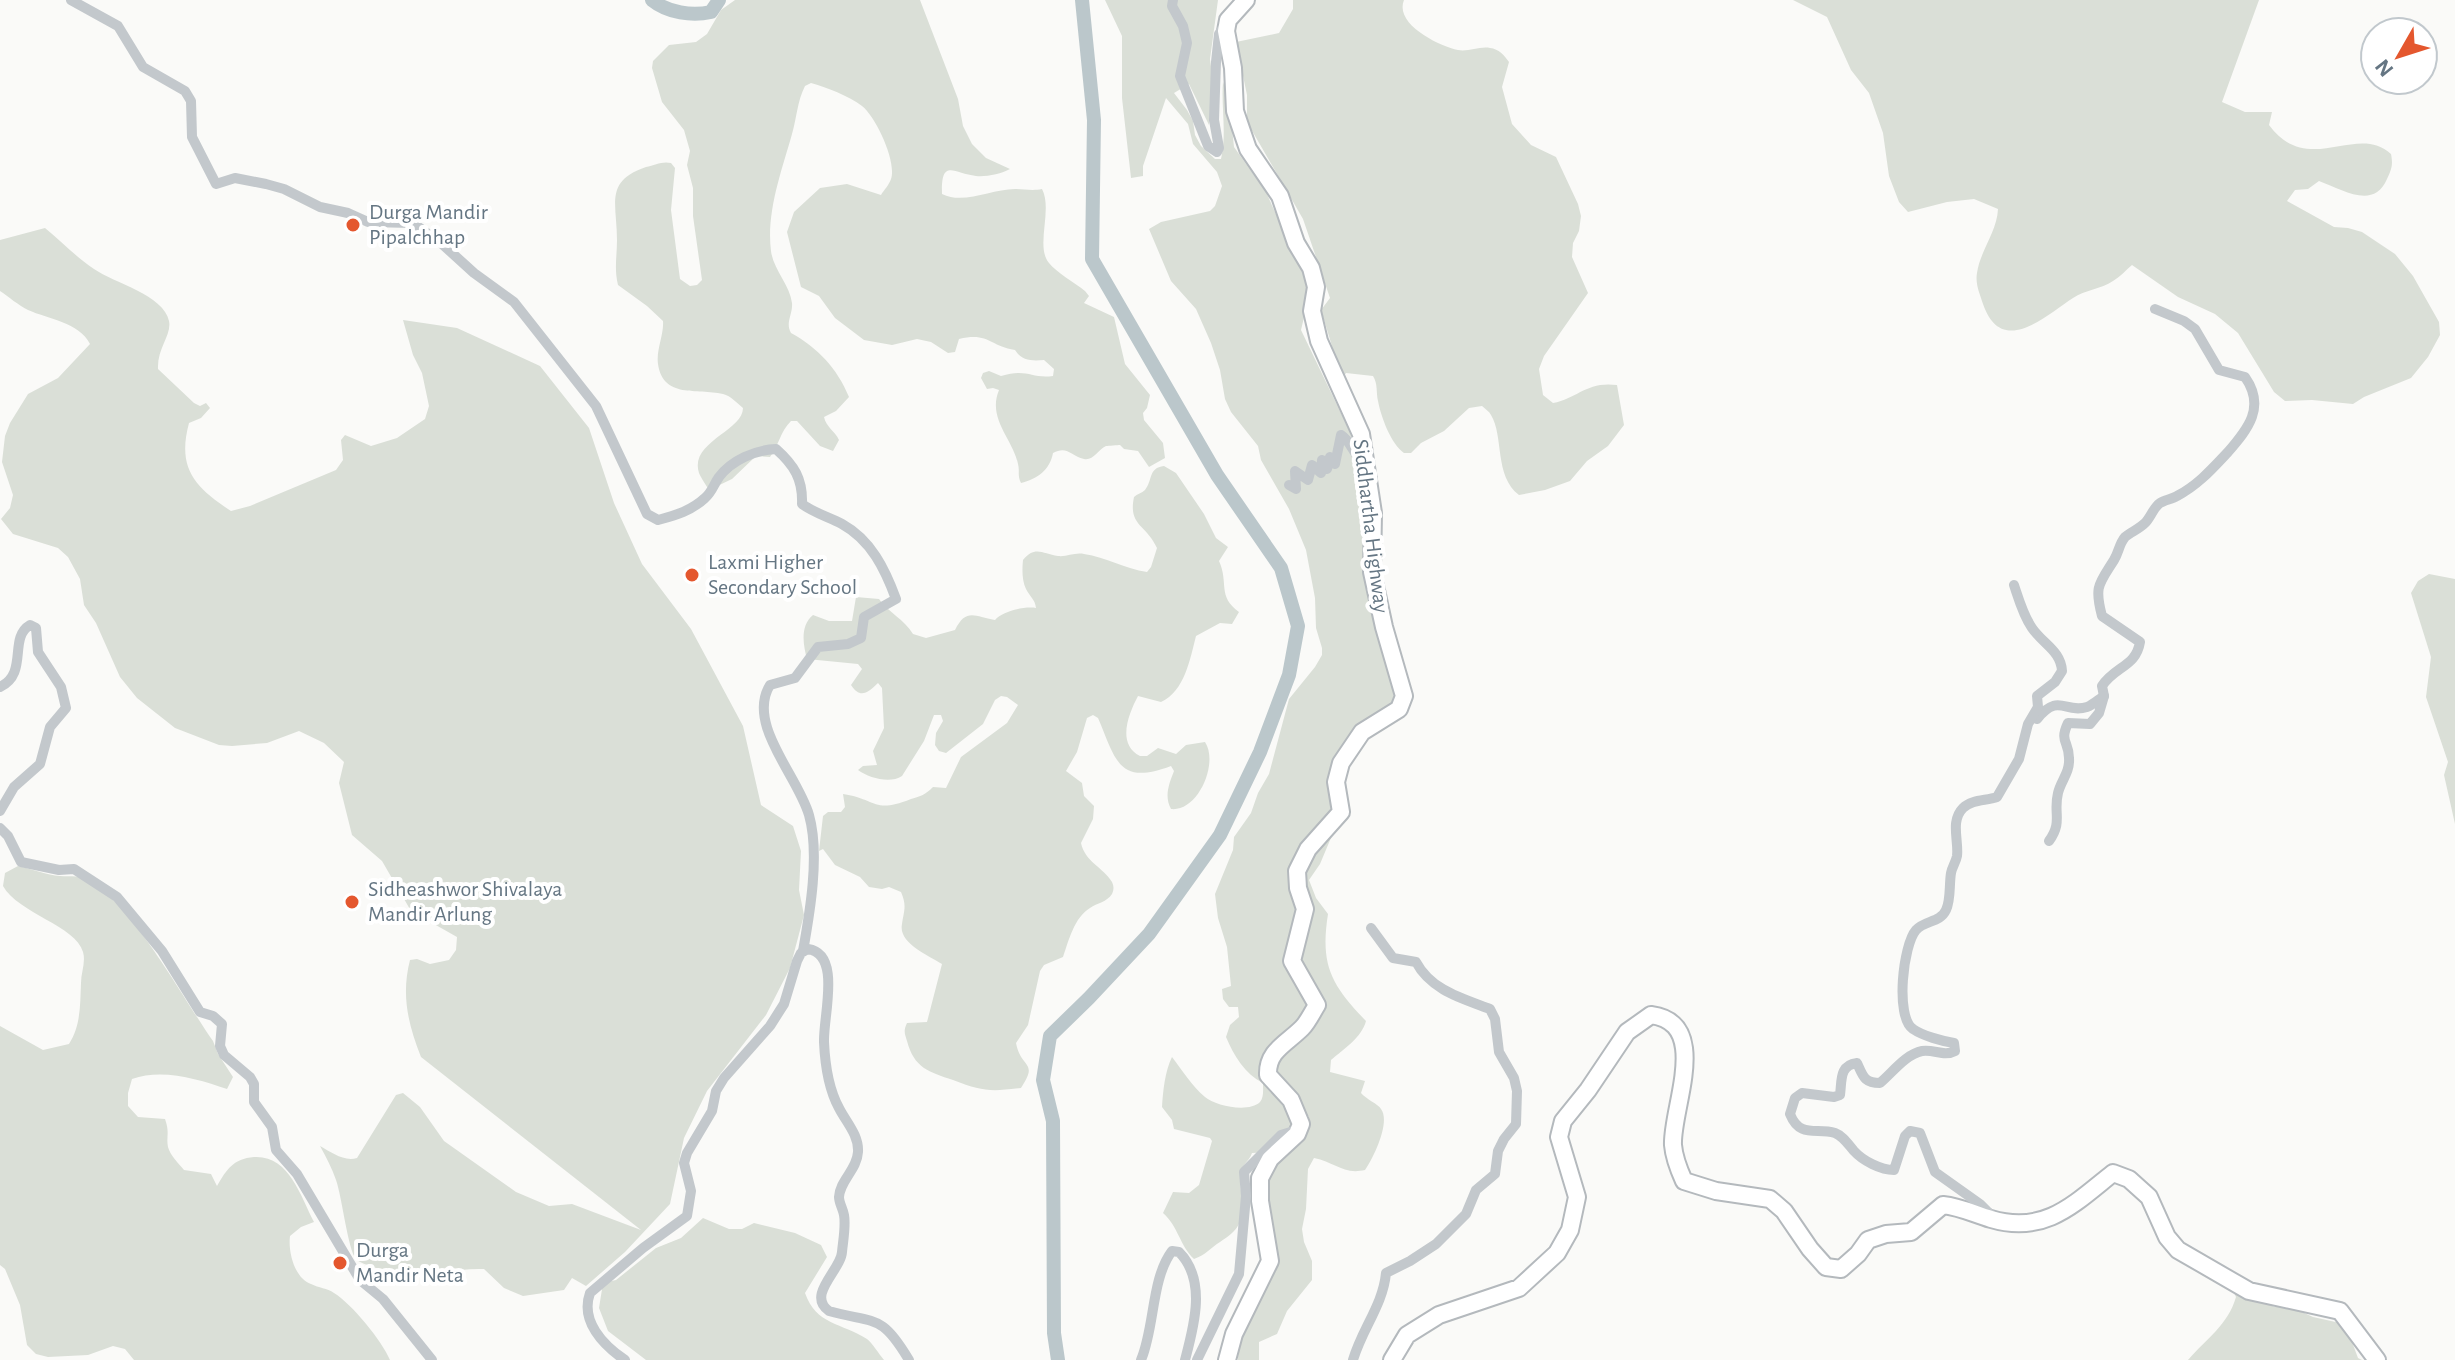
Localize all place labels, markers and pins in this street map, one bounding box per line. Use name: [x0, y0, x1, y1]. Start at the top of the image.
place label: Durga Mandir Pipalchhap: [369, 201, 488, 248]
marker: Durga Mandir Pipalchhap: [344, 216, 362, 234]
place label: Laxmi Higher Secondary School: [708, 551, 857, 598]
marker: Laxmi Higher Secondary School: [683, 566, 701, 584]
place label: Sidheashwor Shivalaya Mandir Arlung: [368, 878, 562, 925]
marker: Sidheashwor Shivalaya Mandir Arlung: [343, 893, 361, 911]
place label: Durga Mandir Neta: [356, 1239, 464, 1286]
marker: Durga Mandir Neta: [331, 1254, 349, 1272]

